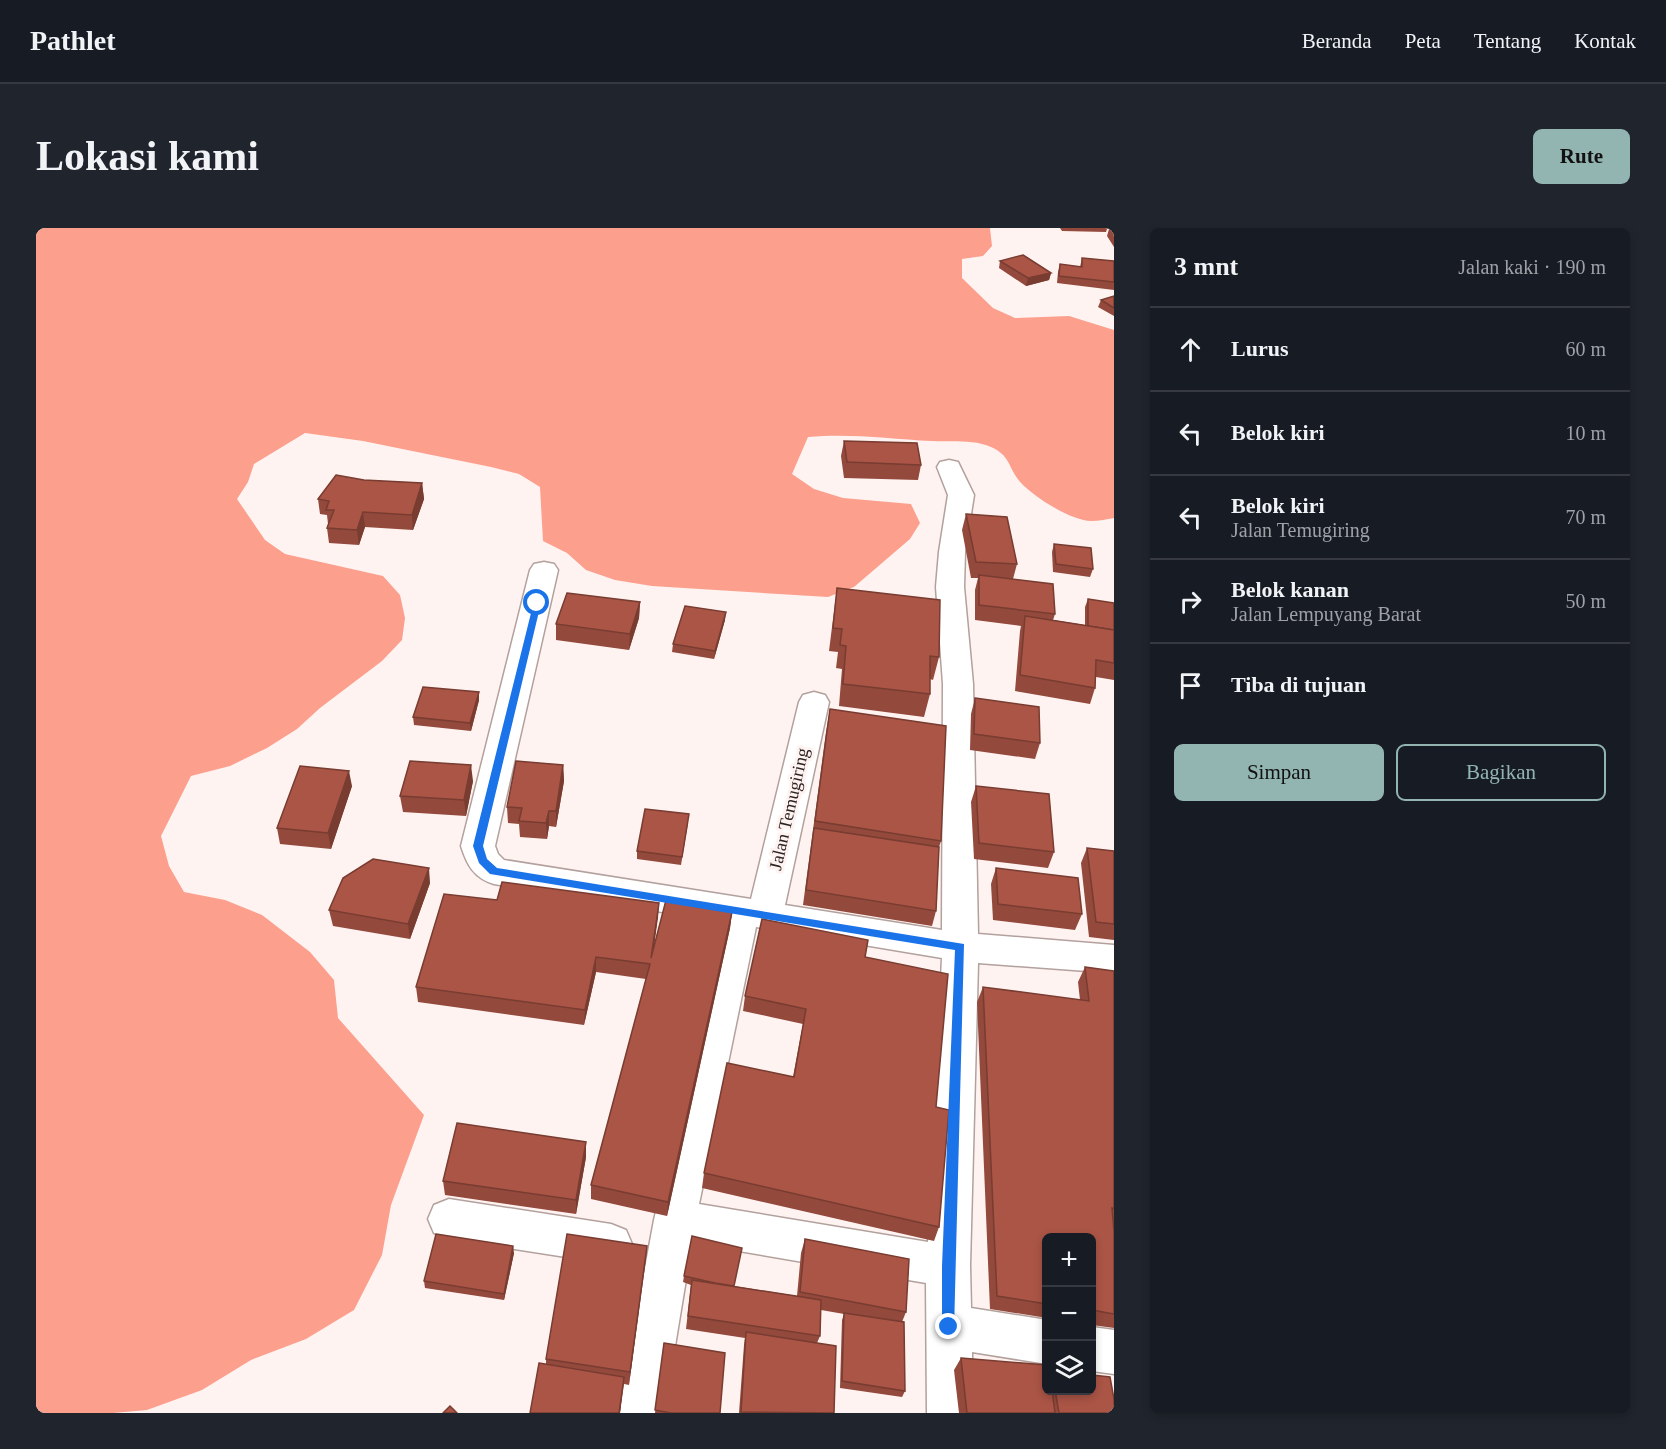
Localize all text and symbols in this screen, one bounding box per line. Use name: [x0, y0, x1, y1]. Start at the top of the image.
text: Pathlet: [30, 25, 116, 56]
text: Beranda: [1302, 29, 1372, 53]
text: Peta: [1405, 29, 1441, 53]
text: Tentang: [1474, 29, 1541, 53]
text: Kontak: [1574, 29, 1636, 53]
button: Rute: [1533, 129, 1630, 184]
text: Lokasi kami: [36, 133, 259, 179]
text: 3 mnt: [1174, 252, 1238, 281]
text: Jalan kaki · 190 m: [1458, 256, 1606, 278]
icon: ahead: [1174, 333, 1207, 366]
text: Lurus: [1231, 336, 1288, 361]
text: 60 m: [1565, 338, 1606, 360]
icon: left: [1174, 417, 1207, 450]
text: Belok kiri: [1231, 420, 1325, 445]
text: 10 m: [1565, 422, 1606, 444]
text: Belok kiri: [1231, 493, 1325, 518]
icon: left: [1174, 501, 1207, 534]
text: 70 m: [1565, 506, 1606, 528]
text: Jalan Temugiring: [1231, 519, 1370, 541]
text: Belok kanan: [1231, 577, 1349, 602]
icon: right: [1174, 585, 1207, 618]
route start: [523, 589, 549, 615]
text: 50 m: [1565, 590, 1606, 612]
text: Jalan Lempuyang Barat: [1231, 603, 1421, 625]
icon: arrive: [1174, 669, 1207, 702]
text: Tiba di tujuan: [1231, 672, 1366, 697]
button: Simpan: [1174, 744, 1384, 801]
button: Bagikan: [1396, 744, 1606, 801]
street label: Jalan Temugiring: [765, 746, 813, 872]
map controls: [1042, 1233, 1096, 1395]
button: +: [1042, 1233, 1096, 1287]
button: −: [1042, 1287, 1096, 1341]
route end: [935, 1313, 961, 1339]
button: layers: [1042, 1341, 1096, 1395]

